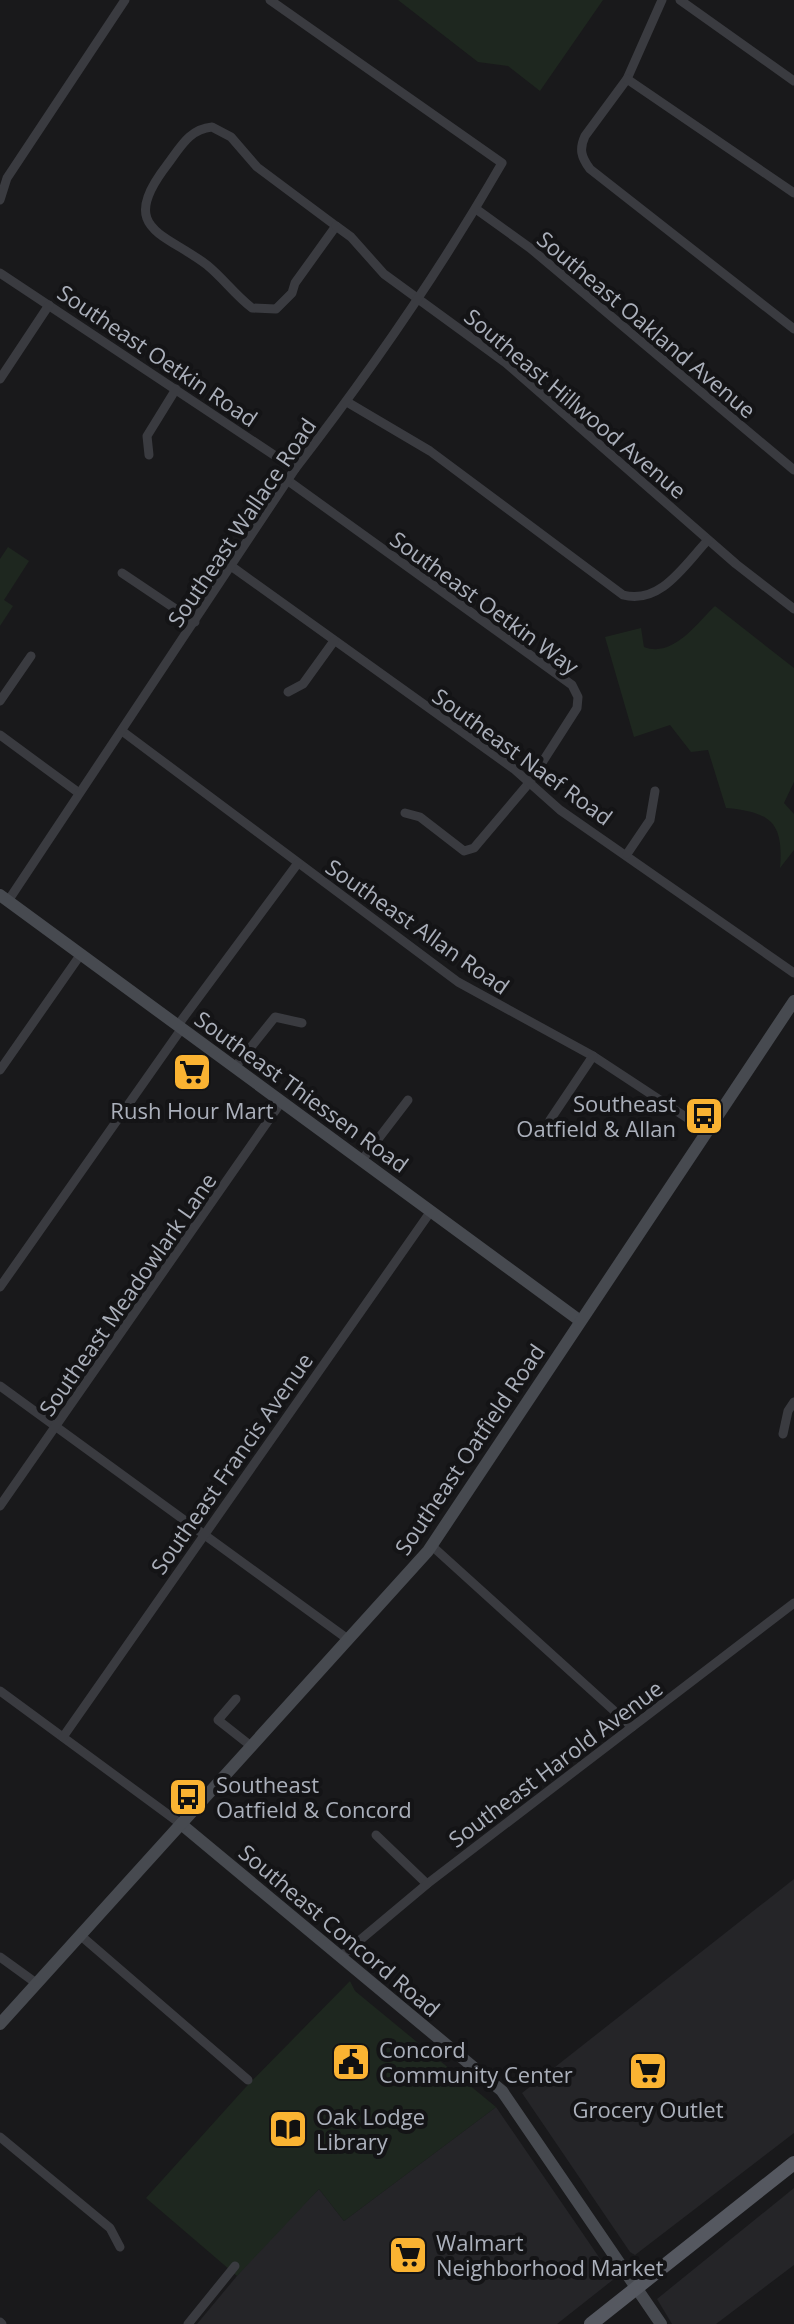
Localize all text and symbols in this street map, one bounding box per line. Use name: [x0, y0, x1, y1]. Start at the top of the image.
street label: Southeast Oakland Avenue: [531, 224, 763, 424]
street label: Southeast Oetkin Road: [52, 277, 264, 433]
street label: Southeast Hillwood Avenue: [459, 301, 693, 505]
street label: Southeast Wallace Road: [160, 412, 322, 632]
street label: Southeast Oetkin Way: [385, 523, 586, 681]
street label: Southeast Naef Road: [427, 681, 619, 831]
street label: Southeast Allan Road: [320, 851, 516, 1001]
street label: Southeast Thiessen Road: [189, 1003, 415, 1179]
supermarket icon: Rush Hour Mart: [171, 1051, 213, 1093]
place label: Southeast Oatfield & Allan: [516, 1088, 676, 1143]
place label: Rush Hour Mart: [110, 1095, 274, 1125]
bus stop icon: Southeast Oatfield & Allan: [683, 1095, 725, 1137]
street label: Southeast Meadowlark Lane: [31, 1166, 223, 1422]
street label: Southeast Oatfield Road: [387, 1338, 551, 1560]
street label: Southeast Francis Avenue: [143, 1346, 319, 1580]
street label: Southeast Harold Avenue: [442, 1673, 668, 1853]
place label: Southeast Oatfield & Concord: [216, 1769, 412, 1824]
bus stop icon: Southeast Oatfield & Concord: [167, 1776, 209, 1818]
street label: Southeast Concord Road: [233, 1837, 447, 2023]
place label: Concord Community Center: [379, 2034, 573, 2089]
public building icon: Concord Community Center: [330, 2041, 372, 2083]
supermarket icon: Grocery Outlet: [627, 2050, 669, 2092]
place label: Grocery Outlet: [572, 2094, 724, 2124]
place label: Oak Lodge Library: [316, 2101, 425, 2156]
library icon: Oak Lodge Library: [267, 2108, 309, 2150]
place label: Walmart Neighborhood Market: [436, 2227, 664, 2282]
supermarket icon: Walmart Neighborhood Market: [387, 2234, 429, 2276]

